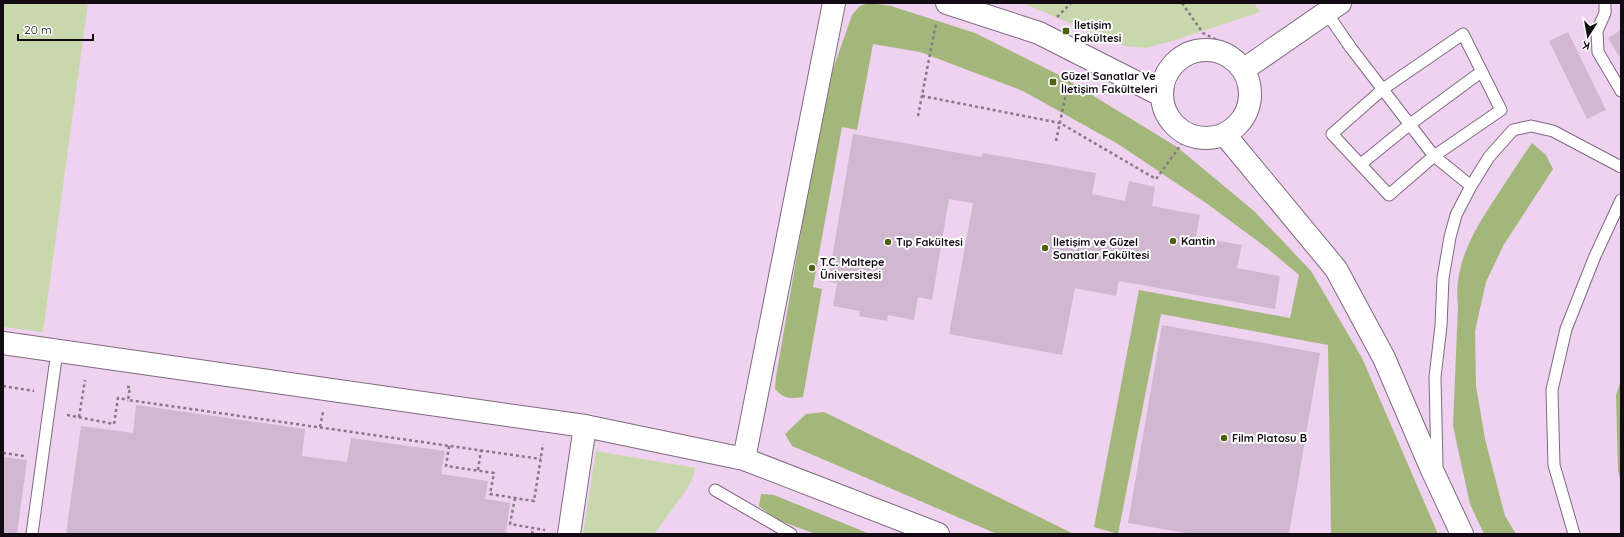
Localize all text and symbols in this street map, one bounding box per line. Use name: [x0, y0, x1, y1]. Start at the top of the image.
scale bar: [18, 16, 93, 42]
north arrow: [1568, 16, 1608, 56]
place label: İletişim Fakültesi: [1074, 18, 1121, 45]
text: 20 m: [24, 22, 52, 37]
marker: İletişim Fakültesi: [1061, 26, 1071, 36]
text: K: [1581, 38, 1591, 53]
place label: Güzel Sanatlar Ve İletişim Fakülteleri: [1061, 69, 1158, 96]
marker: Güzel Sanatlar Ve İletişim Fakülteleri: [1048, 77, 1058, 87]
place label: Kantin: [1181, 234, 1215, 248]
place label: Tıp Fakültesi: [896, 235, 963, 249]
place label: İletişim ve Güzel Sanatlar Fakültesi: [1053, 235, 1149, 262]
marker: Kantin: [1168, 236, 1178, 246]
marker: Tıp Fakültesi: [883, 237, 893, 247]
marker: İletişim ve Güzel Sanatlar Fakültesi: [1040, 243, 1050, 253]
place label: T.C. Maltepe Üniversitesi: [820, 255, 885, 282]
marker: T.C. Maltepe Üniversitesi: [807, 263, 817, 273]
place label: Film Platosu B: [1232, 431, 1307, 445]
marker: Film Platosu B: [1219, 433, 1229, 443]

